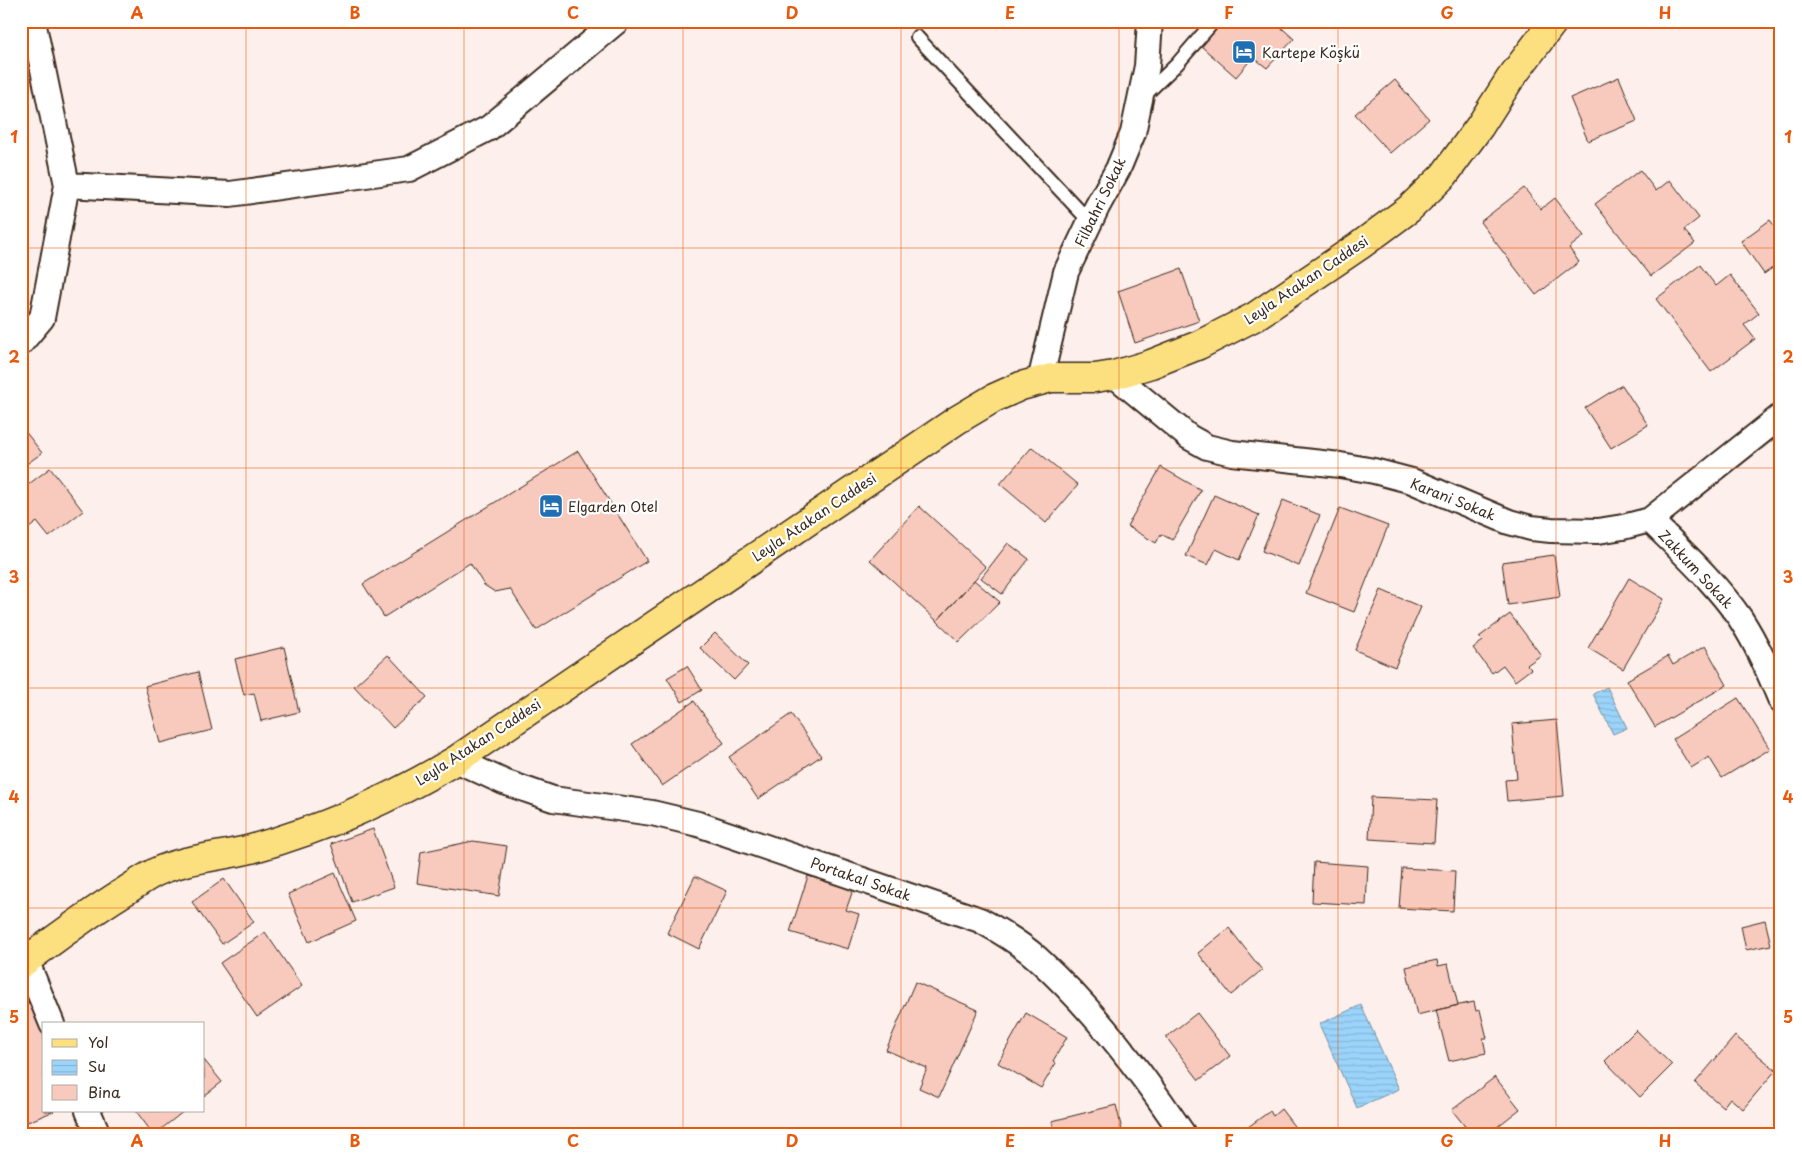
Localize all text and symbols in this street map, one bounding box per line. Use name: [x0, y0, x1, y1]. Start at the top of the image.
text: A: [131, 0, 144, 24]
text: B: [350, 0, 361, 24]
text: C: [567, 0, 579, 24]
text: D: [786, 0, 798, 24]
text: E: [1005, 0, 1015, 24]
text: F: [1224, 0, 1234, 24]
text: G: [1440, 0, 1454, 24]
text: H: [1659, 0, 1671, 24]
hotel icon: Kartepe Köşkü: [1231, 39, 1257, 65]
place label: Kartepe Köşkü: [1262, 42, 1360, 63]
text: 1: [10, 124, 18, 148]
text: 1: [1784, 124, 1792, 148]
street label: Filbahri Sokak: [1069, 154, 1131, 250]
street label: Leyla Atakan Caddesi: [1240, 230, 1372, 330]
text: 2: [8, 344, 20, 368]
text: 2: [1782, 344, 1794, 368]
street label: Leyla Atakan Caddesi: [748, 467, 880, 567]
street label: Karani Sokak: [1407, 472, 1499, 526]
hotel icon: Elgarden Otel: [538, 493, 564, 519]
place label: Elgarden Otel: [568, 496, 658, 517]
street label: Zakkum Sokak: [1654, 525, 1738, 613]
text: 3: [9, 564, 19, 588]
text: 3: [1783, 564, 1793, 588]
street label: Leyla Atakan Caddesi: [411, 693, 545, 791]
text: 4: [9, 784, 20, 808]
text: 4: [1783, 784, 1794, 808]
street label: Portakal Sokak: [808, 852, 914, 906]
text: 5: [9, 1004, 19, 1028]
text: 5: [1783, 1004, 1793, 1028]
legend: [42, 1022, 205, 1112]
text: Yol: [88, 1030, 109, 1053]
text: Su: [88, 1054, 106, 1077]
text: Bina: [88, 1080, 121, 1103]
text: A: [131, 1128, 144, 1152]
text: B: [350, 1128, 361, 1152]
text: C: [567, 1128, 579, 1152]
text: D: [786, 1128, 798, 1152]
text: E: [1005, 1128, 1015, 1152]
text: F: [1224, 1128, 1234, 1152]
text: G: [1440, 1128, 1454, 1152]
text: H: [1659, 1128, 1671, 1152]

